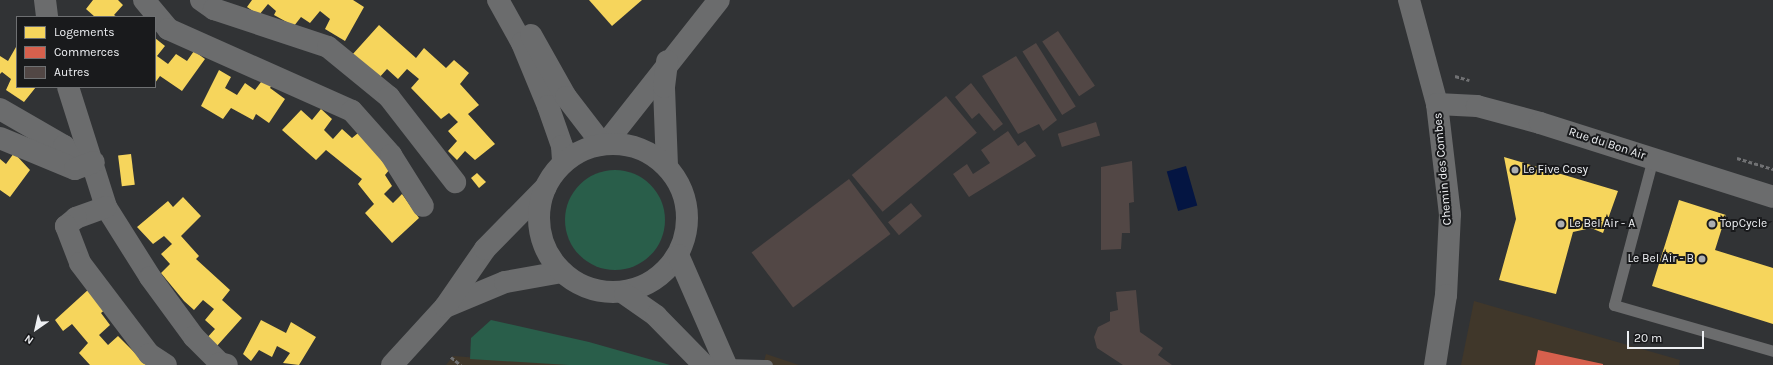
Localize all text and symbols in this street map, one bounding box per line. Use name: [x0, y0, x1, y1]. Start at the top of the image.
legend: [16, 16, 156, 88]
text: Logements: [54, 25, 115, 39]
text: Commerces: [54, 45, 120, 59]
text: Autres: [54, 65, 89, 79]
street label: Chemin des Combes: [1431, 112, 1455, 226]
street label: Rue du Bon Air: [1567, 125, 1647, 163]
place label: Le Five Cosy: [1523, 163, 1588, 177]
marker: Le Five Cosy: [1510, 165, 1520, 175]
place label: Le Bel Air - A: [1569, 217, 1635, 231]
place label: TopCycle: [1720, 217, 1767, 231]
marker: Le Bel Air - A: [1556, 219, 1566, 229]
marker: TopCycle: [1707, 219, 1717, 229]
place label: Le Bel Air - B: [1627, 252, 1694, 266]
marker: Le Bel Air - B: [1697, 254, 1707, 264]
north arrow: [16, 309, 56, 349]
scale bar: [1629, 323, 1706, 349]
text: 20 m: [1634, 331, 1662, 345]
text: N: [22, 332, 36, 347]

